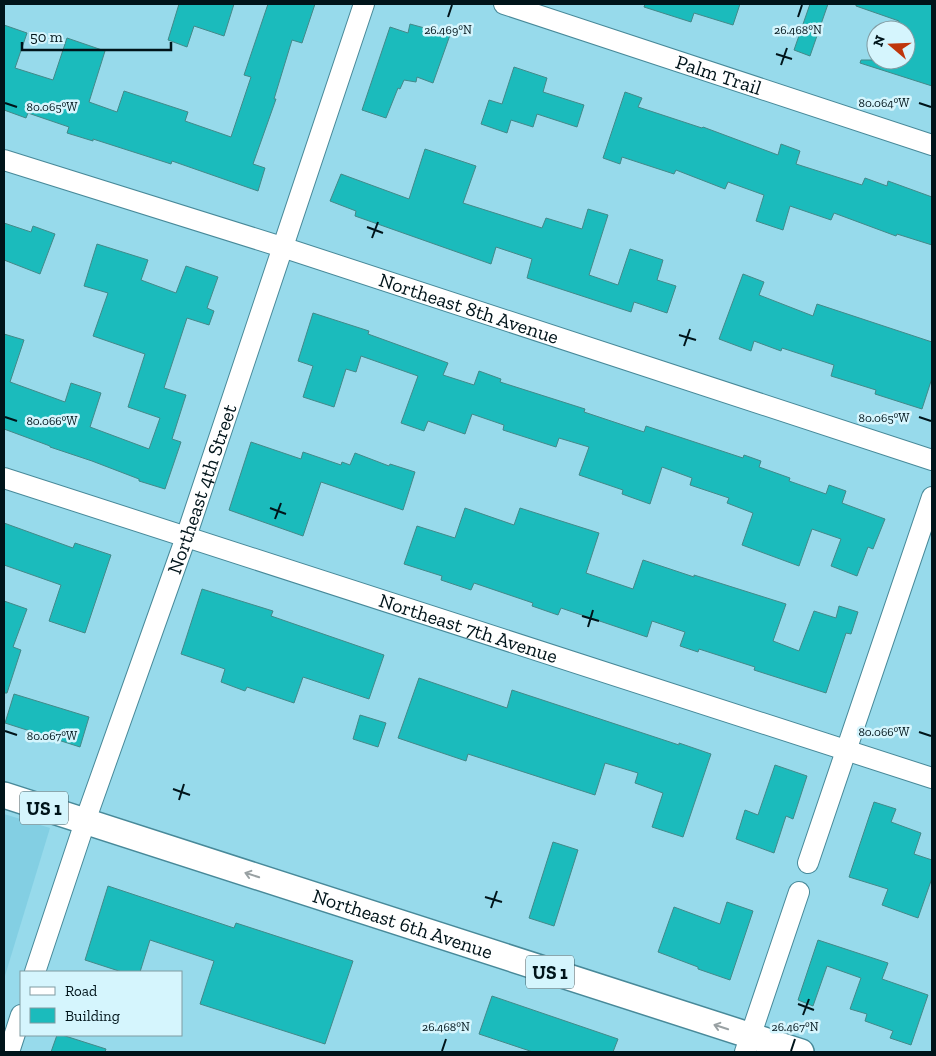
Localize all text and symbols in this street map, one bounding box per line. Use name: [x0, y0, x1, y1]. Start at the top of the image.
scale bar: [22, 20, 171, 52]
north arrow: [866, 20, 916, 70]
text: 26.469°N: [424, 23, 472, 37]
text: 26.468°N: [774, 23, 822, 37]
text: 50 m: [30, 28, 63, 46]
text: N: [869, 33, 889, 49]
street label: Palm Trail: [673, 49, 765, 100]
text: 80.064°W: [858, 96, 910, 110]
text: 80.065°W: [27, 100, 78, 114]
street label: Northeast 8th Avenue: [376, 268, 562, 349]
street label: Northeast 4th Street: [162, 400, 242, 577]
text: 80.065°W: [859, 411, 910, 425]
text: 80.066°W: [26, 414, 78, 428]
street label: Northeast 7th Avenue: [376, 588, 561, 668]
text: 80.066°W: [858, 725, 910, 739]
text: 80.067°W: [27, 729, 78, 743]
road number: US 1: [20, 791, 68, 824]
one-way arrow: [245, 870, 261, 879]
street label: Northeast 6th Avenue: [310, 883, 496, 964]
road number: US 1: [526, 956, 574, 989]
legend: [20, 971, 182, 1036]
text: Road: [65, 982, 98, 1000]
text: Building: [65, 1007, 120, 1025]
text: 26.468°N: [422, 1020, 470, 1034]
text: 26.467°N: [771, 1020, 819, 1034]
one-way arrow: [714, 1021, 730, 1031]

